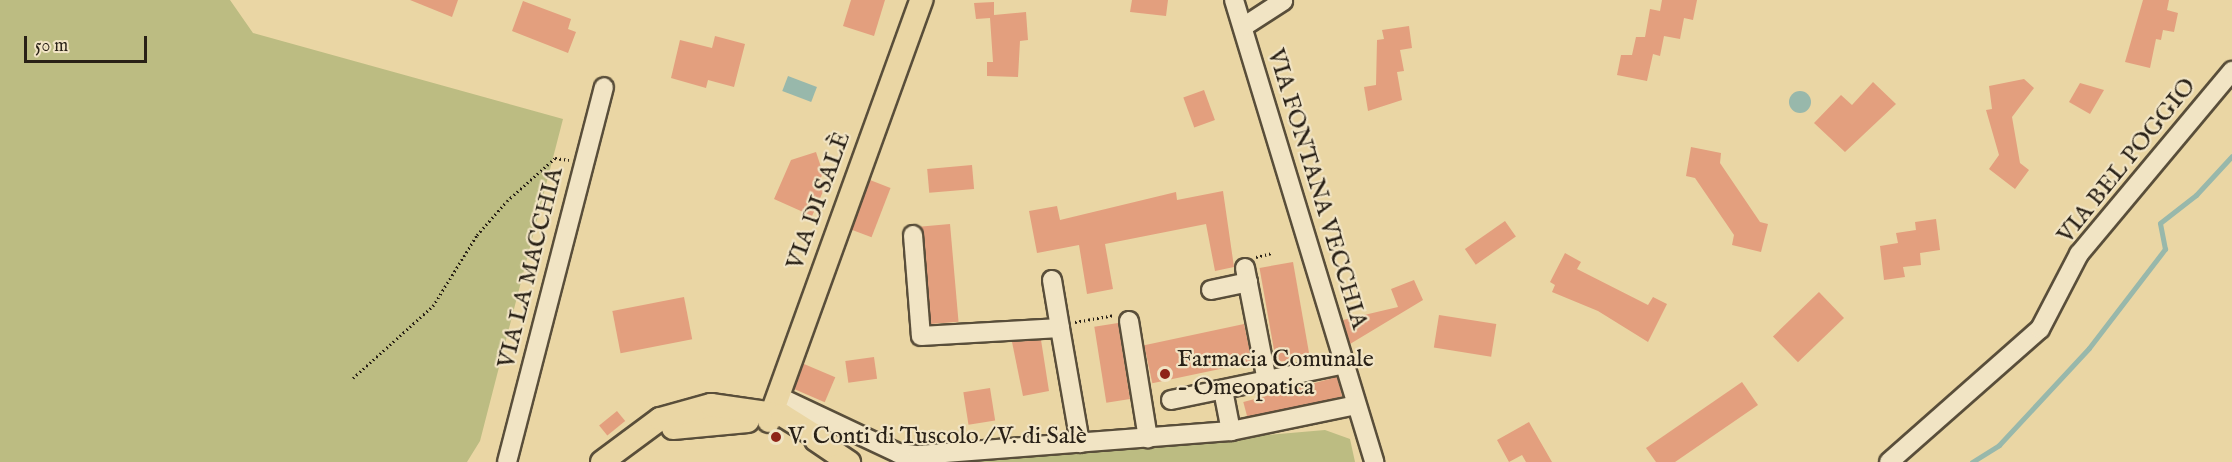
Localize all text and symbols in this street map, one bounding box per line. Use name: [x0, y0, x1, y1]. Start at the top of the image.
scale bar: [27, 24, 150, 62]
text: 50 m: [35, 35, 68, 58]
street label: VIA FONTANA VECCHIA: [1261, 45, 1373, 333]
street label: VIA BEL POGGIO: [2052, 73, 2202, 249]
street label: VIA DI SALÈ: [781, 128, 857, 274]
street label: VIA LA MACCHIA: [492, 165, 570, 371]
place label: Farmacia Comunale - Omeopatica: [1177, 346, 1374, 402]
marker: Farmacia Comunale - Omeopatica: [1158, 367, 1172, 381]
place label: V. Conti di Tuscolo / V. di Salè: [788, 423, 1087, 451]
marker: V. Conti di Tuscolo / V. di Salè: [769, 430, 783, 444]

